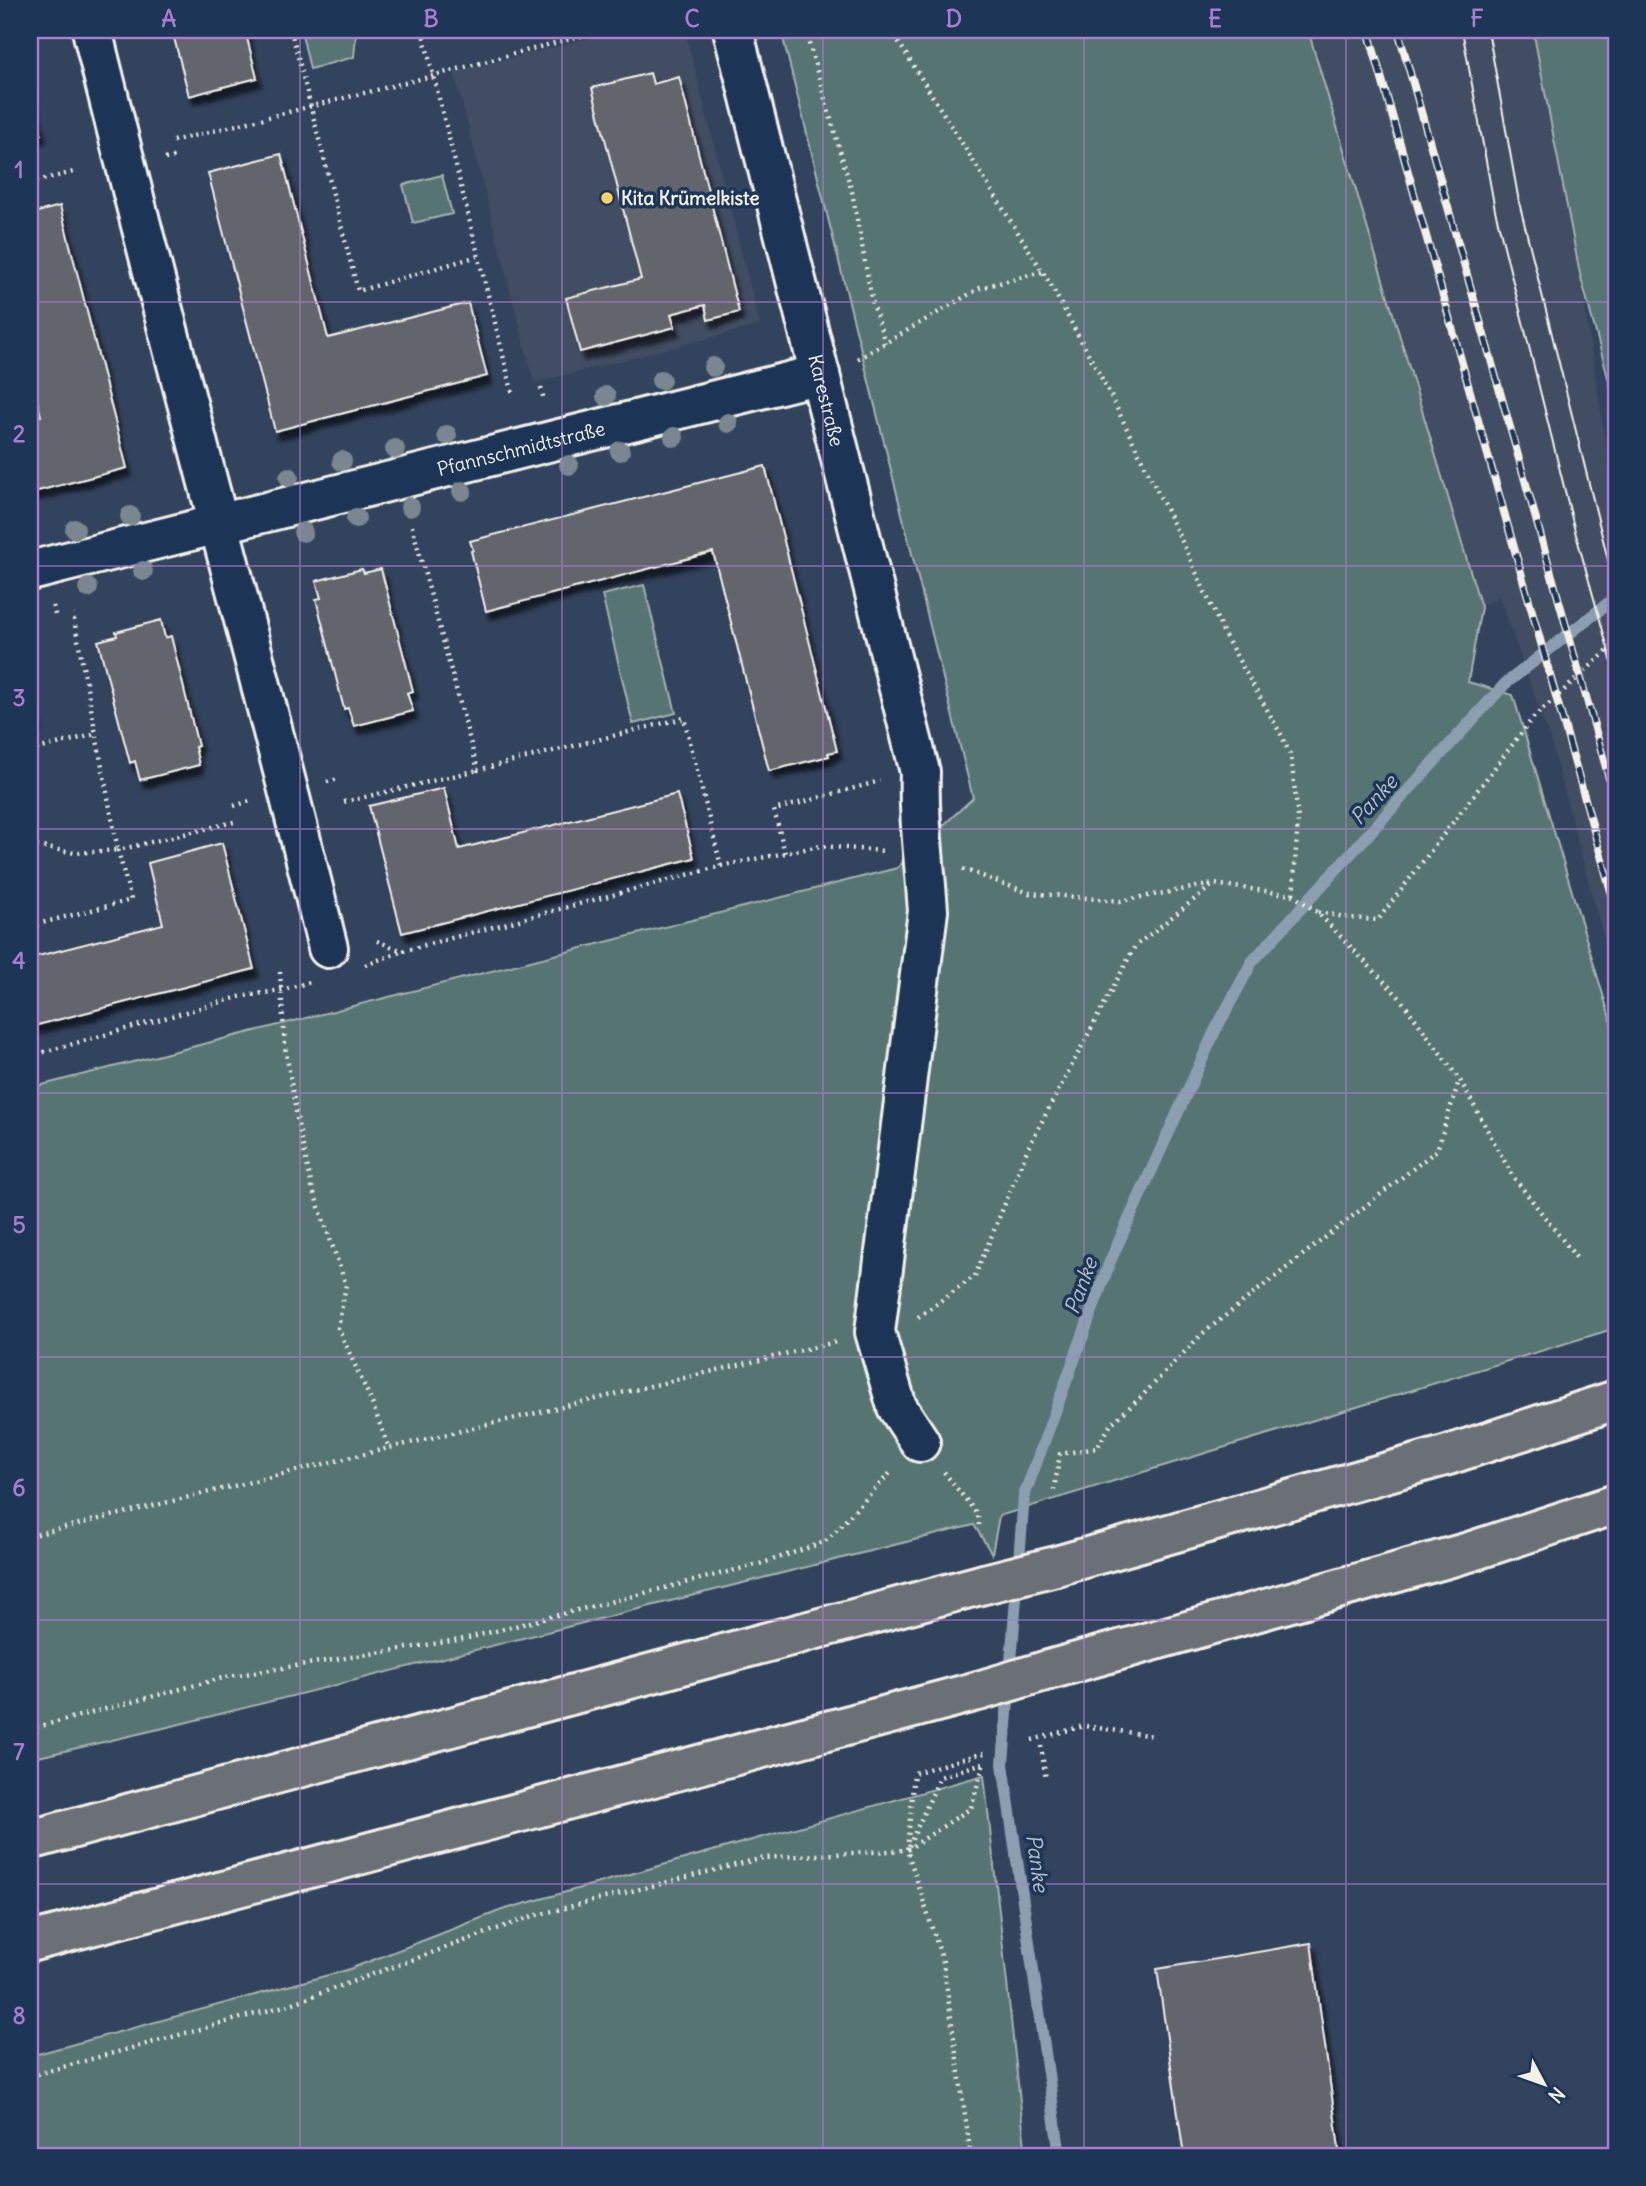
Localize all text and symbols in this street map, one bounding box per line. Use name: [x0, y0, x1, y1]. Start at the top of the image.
text: A: [162, 4, 177, 33]
text: B: [423, 4, 439, 33]
text: C: [684, 4, 700, 33]
text: D: [946, 4, 962, 33]
text: E: [1208, 4, 1222, 33]
text: F: [1470, 4, 1484, 33]
text: 1: [14, 155, 24, 184]
place label: Kita Krümelkiste: [621, 186, 760, 210]
marker: Kita Krümelkiste: [599, 190, 615, 206]
street label: Karestraße: [803, 352, 849, 449]
street label: Pfannschmidtstraße: [435, 416, 607, 481]
text: 2: [13, 419, 26, 448]
text: 3: [12, 683, 26, 712]
water label: Panke: [1344, 768, 1404, 830]
text: 4: [12, 946, 26, 975]
text: 5: [12, 1210, 26, 1239]
water label: Panke: [1058, 1252, 1104, 1318]
text: 6: [12, 1473, 26, 1502]
text: 7: [13, 1737, 25, 1766]
water label: Panke: [1020, 1832, 1055, 1895]
text: 8: [12, 2001, 26, 2030]
north arrow: [1510, 2050, 1580, 2120]
text: N: [1543, 2082, 1570, 2108]

